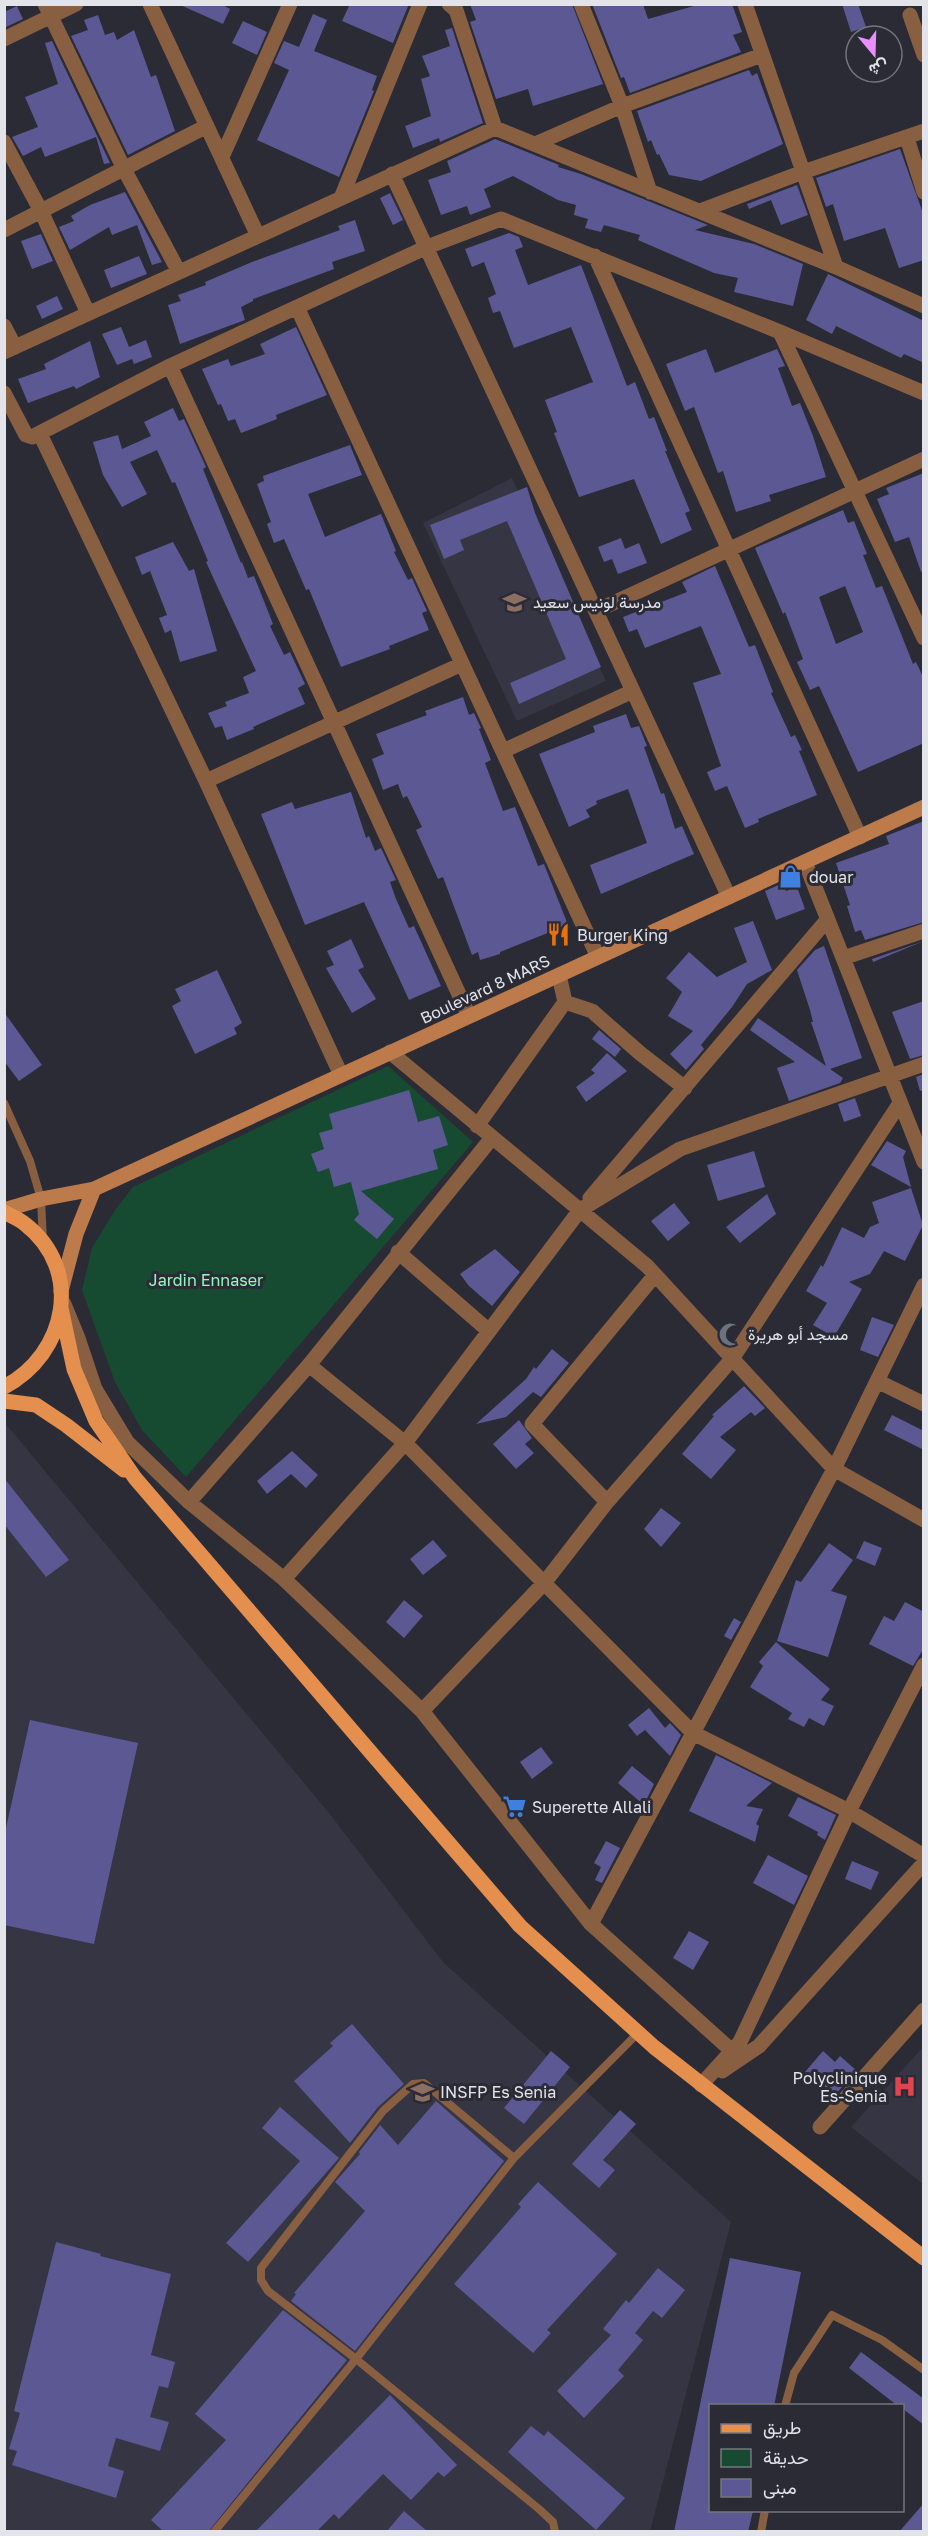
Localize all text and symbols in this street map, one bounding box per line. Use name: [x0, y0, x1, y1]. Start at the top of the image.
north arrow: [844, 24, 904, 84]
text: ش: [867, 56, 891, 81]
school or university icon: مدرسة لونيس سعيد: [502, 589, 528, 615]
place label: مدرسة لونيس سعيد: [533, 592, 661, 613]
shop icon: douar: [778, 864, 804, 890]
place label: douar: [809, 867, 853, 887]
restaurant icon: Burger King: [546, 922, 572, 948]
place label: Burger King: [577, 925, 668, 945]
street label: Boulevard 8 MARS: [417, 950, 553, 1028]
park label: Jardin Ennaser: [149, 1270, 263, 1290]
mosque icon: مسجد أبو هريرة: [717, 1321, 743, 1347]
place label: مسجد أبو هريرة: [748, 1324, 848, 1345]
supermarket icon: Superette Allali: [501, 1794, 527, 1820]
place label: Superette Allali: [532, 1797, 651, 1817]
place label: Polyclinique Es-Senia: [793, 2068, 887, 2106]
hospital icon: Polyclinique Es-Senia: [892, 2074, 918, 2100]
school or university icon: INSFP Es Senia: [409, 2079, 435, 2105]
place label: INSFP Es Senia: [440, 2082, 556, 2102]
legend: [709, 2404, 904, 2512]
text: طريق: [763, 2416, 801, 2439]
text: حديقة: [763, 2446, 809, 2468]
text: مبنى: [763, 2476, 797, 2499]

